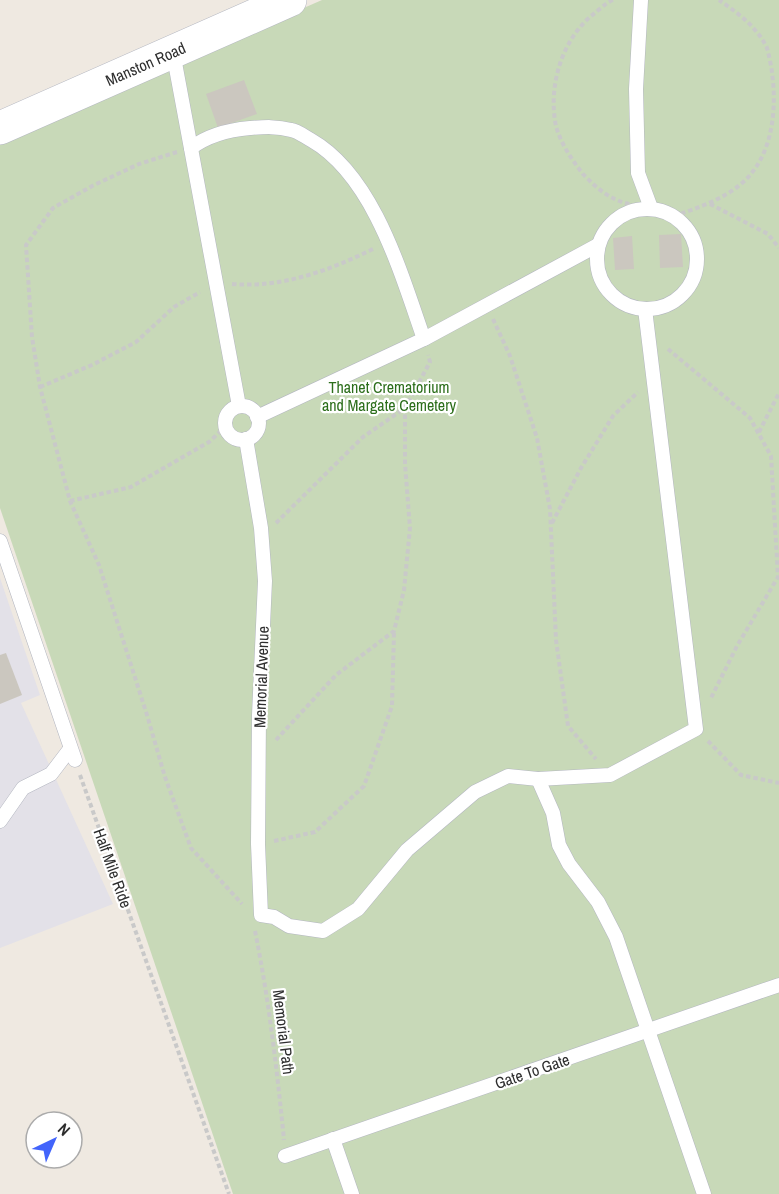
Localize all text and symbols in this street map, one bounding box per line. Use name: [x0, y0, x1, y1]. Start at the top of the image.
street label: Manston Road: [102, 36, 189, 91]
park label: Thanet Crematorium and Margate Cemetery: [322, 376, 457, 416]
street label: Memorial Avenue: [248, 626, 274, 728]
street label: Half Mile Ride: [88, 825, 138, 911]
street label: Memorial Path: [268, 988, 300, 1076]
street label: Gate To Gate: [492, 1048, 572, 1094]
north arrow: [24, 1110, 84, 1170]
text: N: [53, 1118, 75, 1140]

